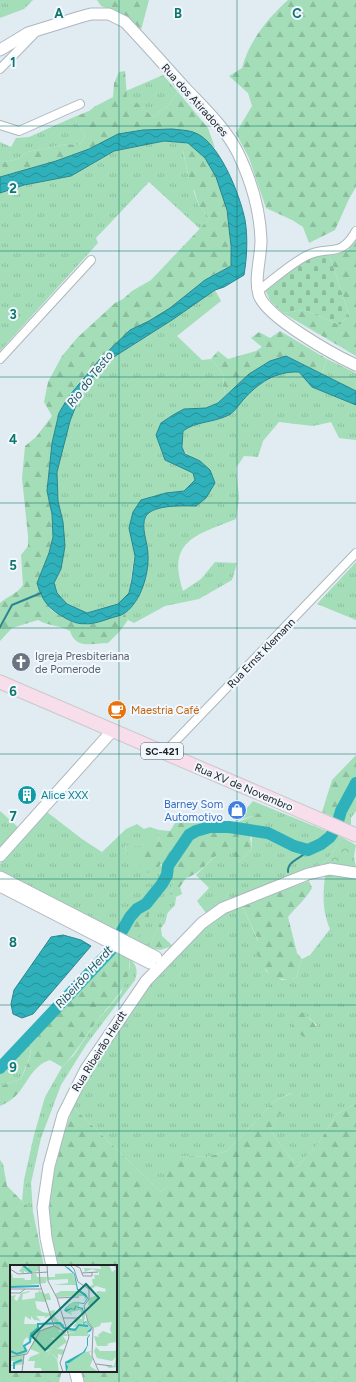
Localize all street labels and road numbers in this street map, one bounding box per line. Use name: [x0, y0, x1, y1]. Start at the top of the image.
street label: Rua dos Atiradores: [159, 61, 231, 139]
street label: Rua Ernst Klemann: [225, 616, 298, 691]
road number: SC-421: [141, 743, 183, 759]
street label: Rua XV de Novembro: [193, 761, 295, 814]
street label: Rua Ribeirão Herdt: [69, 1008, 130, 1094]

